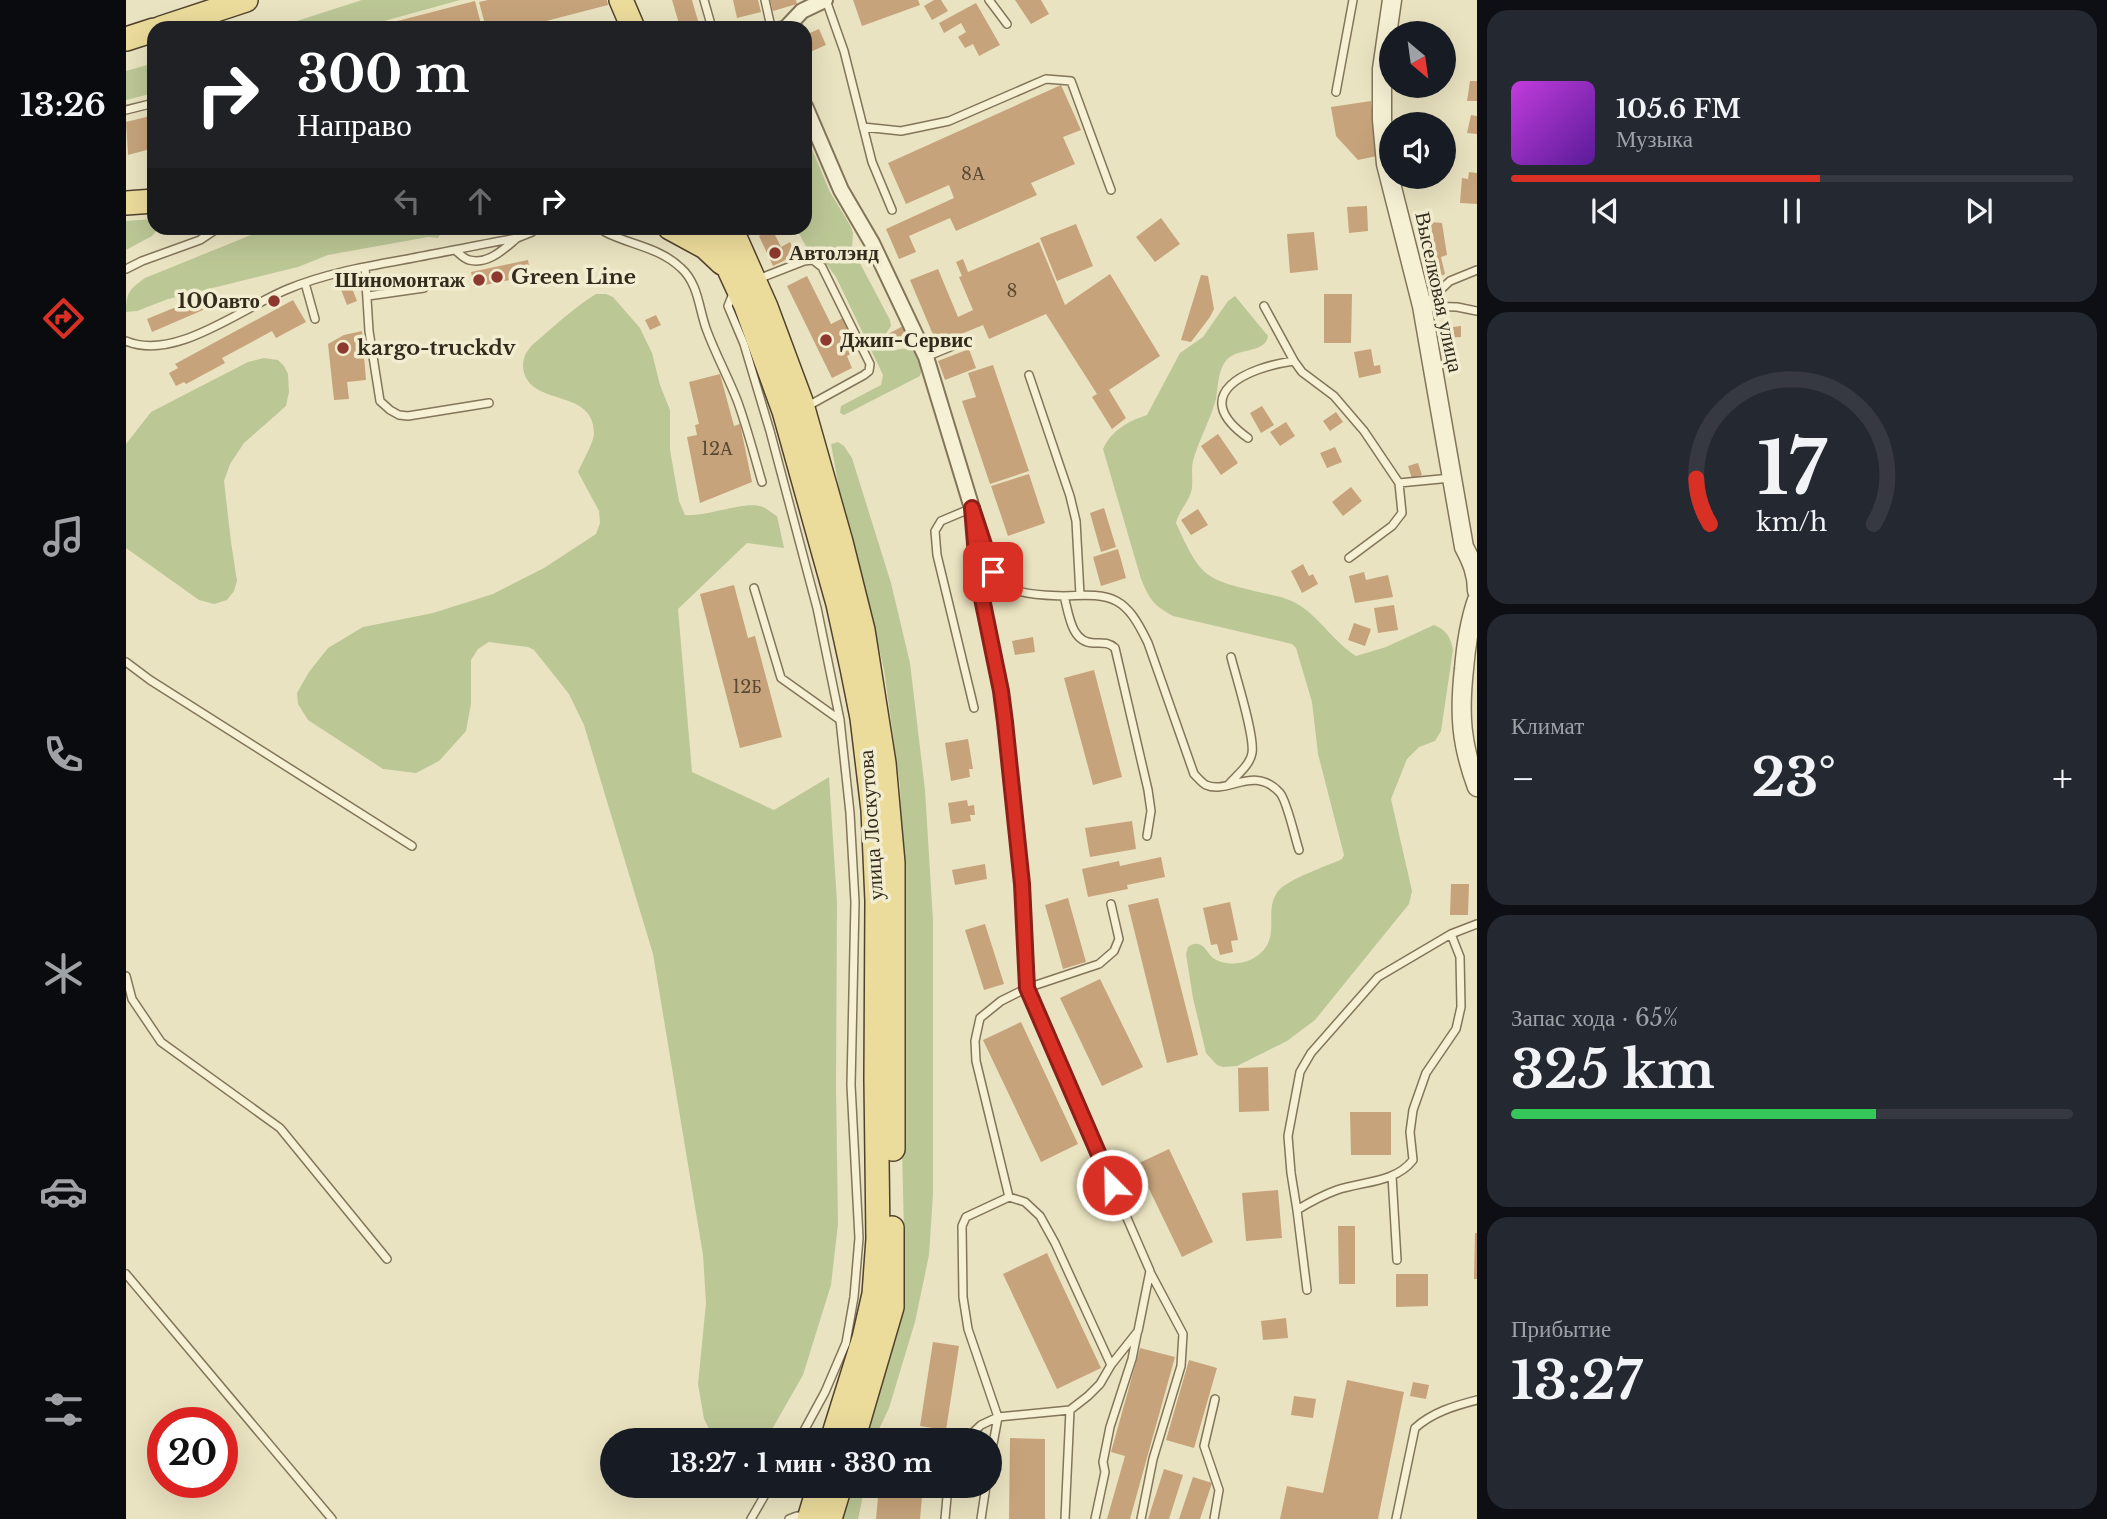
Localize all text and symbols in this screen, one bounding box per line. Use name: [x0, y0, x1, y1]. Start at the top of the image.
north arrow: [1379, 21, 1456, 98]
map controls: [1379, 21, 1456, 189]
text: 300 m: [297, 44, 469, 105]
icon: right: [182, 49, 273, 140]
text: 13:26: [20, 85, 106, 125]
text: 105.6 FM: [1616, 93, 1741, 125]
text: Направо: [297, 105, 412, 145]
button: sound: [1379, 112, 1456, 189]
text: Музыка: [1616, 125, 1693, 153]
house number: 8А: [961, 163, 985, 185]
icon: left: [388, 182, 426, 220]
icon: ahead: [461, 182, 499, 220]
icon: right: [534, 182, 572, 220]
icon: previous: [1586, 192, 1624, 230]
icon: pause: [1773, 192, 1811, 230]
icon: next: [1960, 192, 1998, 230]
street label: Выселковая улица: [1409, 209, 1469, 375]
place label: Автолэнд: [789, 240, 879, 266]
marker: Автолэнд: [767, 245, 783, 261]
place label: Green Line: [511, 264, 636, 290]
place label: Шиномонтаж: [335, 267, 466, 293]
marker: Green Line: [489, 269, 505, 285]
marker: Шиномонтаж: [471, 272, 487, 288]
house number: 8: [1007, 280, 1017, 302]
place label: 100авто: [177, 288, 260, 314]
marker: 100авто: [266, 293, 282, 309]
icon: directions: [39, 294, 88, 343]
place label: Джип-Сервис: [840, 327, 973, 353]
marker: Джип-Сервис: [818, 332, 834, 348]
place label: kargo-truckdv: [357, 335, 517, 361]
marker: kargo-truckdv: [335, 340, 351, 356]
text: 17: [1757, 423, 1828, 514]
house number: 12А: [701, 438, 733, 460]
text: km/h: [1757, 506, 1827, 537]
icon: music: [39, 512, 88, 561]
pin: [963, 542, 1023, 602]
icon: arrive: [974, 553, 1012, 591]
house number: 12Б: [732, 676, 762, 698]
text: Климат: [1511, 712, 1584, 740]
icon: phone: [39, 730, 88, 779]
text: 23°: [1751, 746, 1836, 810]
street label: улица Лоскутова: [853, 748, 889, 901]
text: −: [1511, 755, 1535, 802]
text: +: [2052, 755, 2073, 802]
icon: climate: [39, 949, 88, 998]
text: Запас хода · 65%: [1511, 1004, 1678, 1032]
text: 325 km: [1511, 1038, 1715, 1102]
position arrow: [1075, 1148, 1149, 1222]
icon: car: [39, 1167, 88, 1216]
text: Прибытие: [1511, 1315, 1611, 1343]
text: 13:27: [1511, 1349, 1642, 1413]
icon: filters: [39, 1385, 88, 1434]
speed limit sign: 20: [147, 1407, 238, 1498]
text: 13:27 · 1 мин · 330 m: [670, 1447, 932, 1479]

